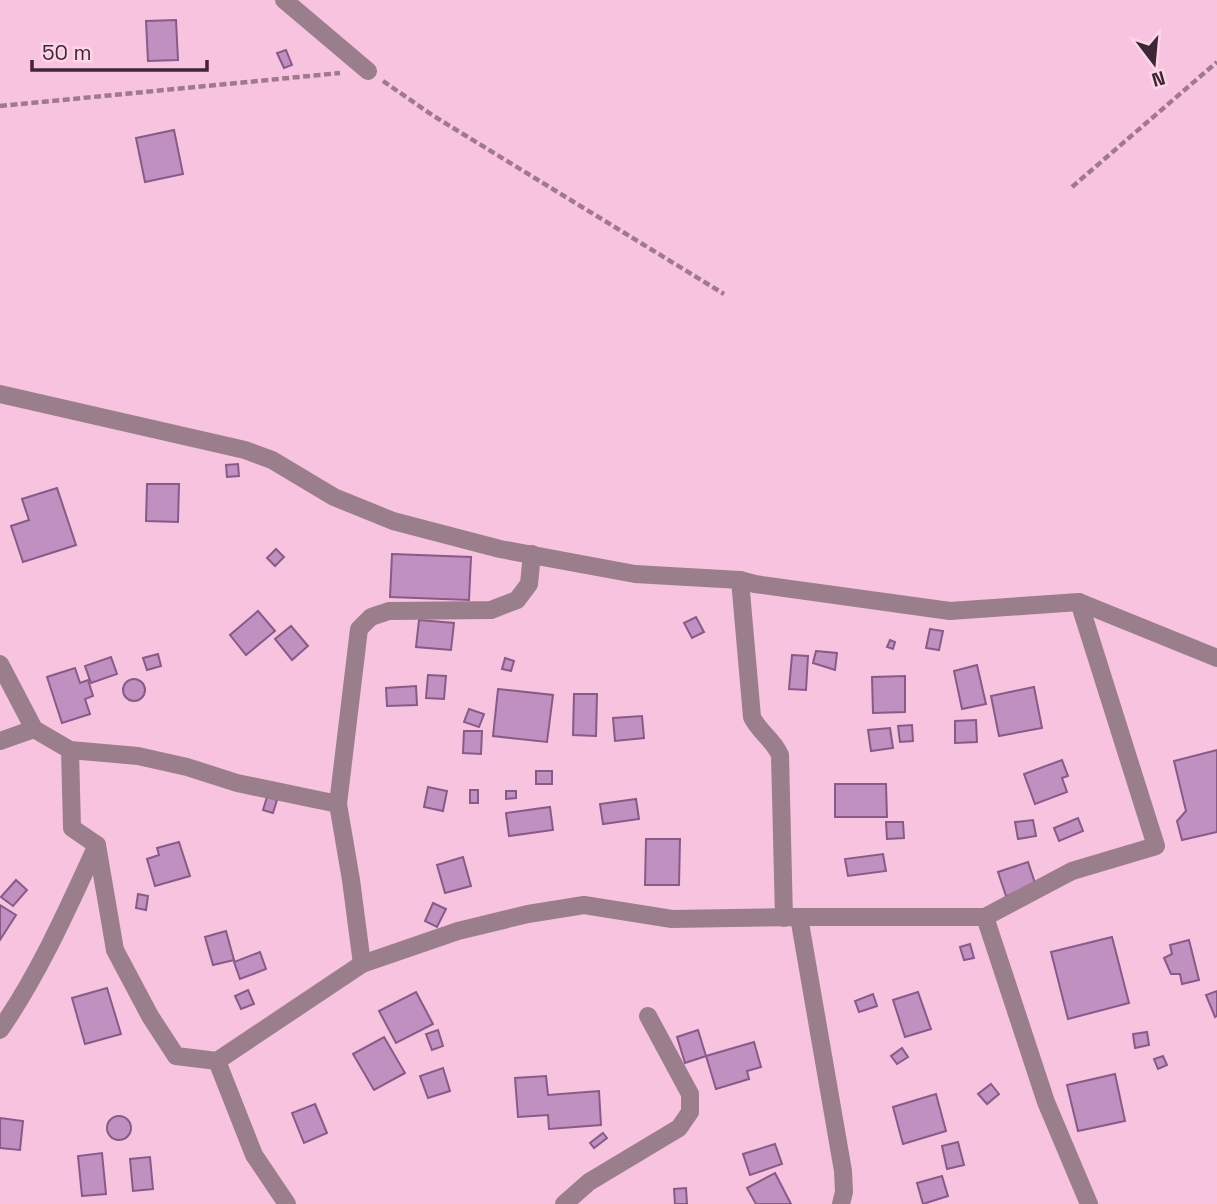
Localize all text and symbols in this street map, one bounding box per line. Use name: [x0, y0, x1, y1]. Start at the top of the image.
scale bar: [32, 28, 206, 72]
north arrow: [1119, 28, 1189, 98]
text: 50 m: [42, 39, 92, 66]
text: N: [1149, 65, 1168, 93]

